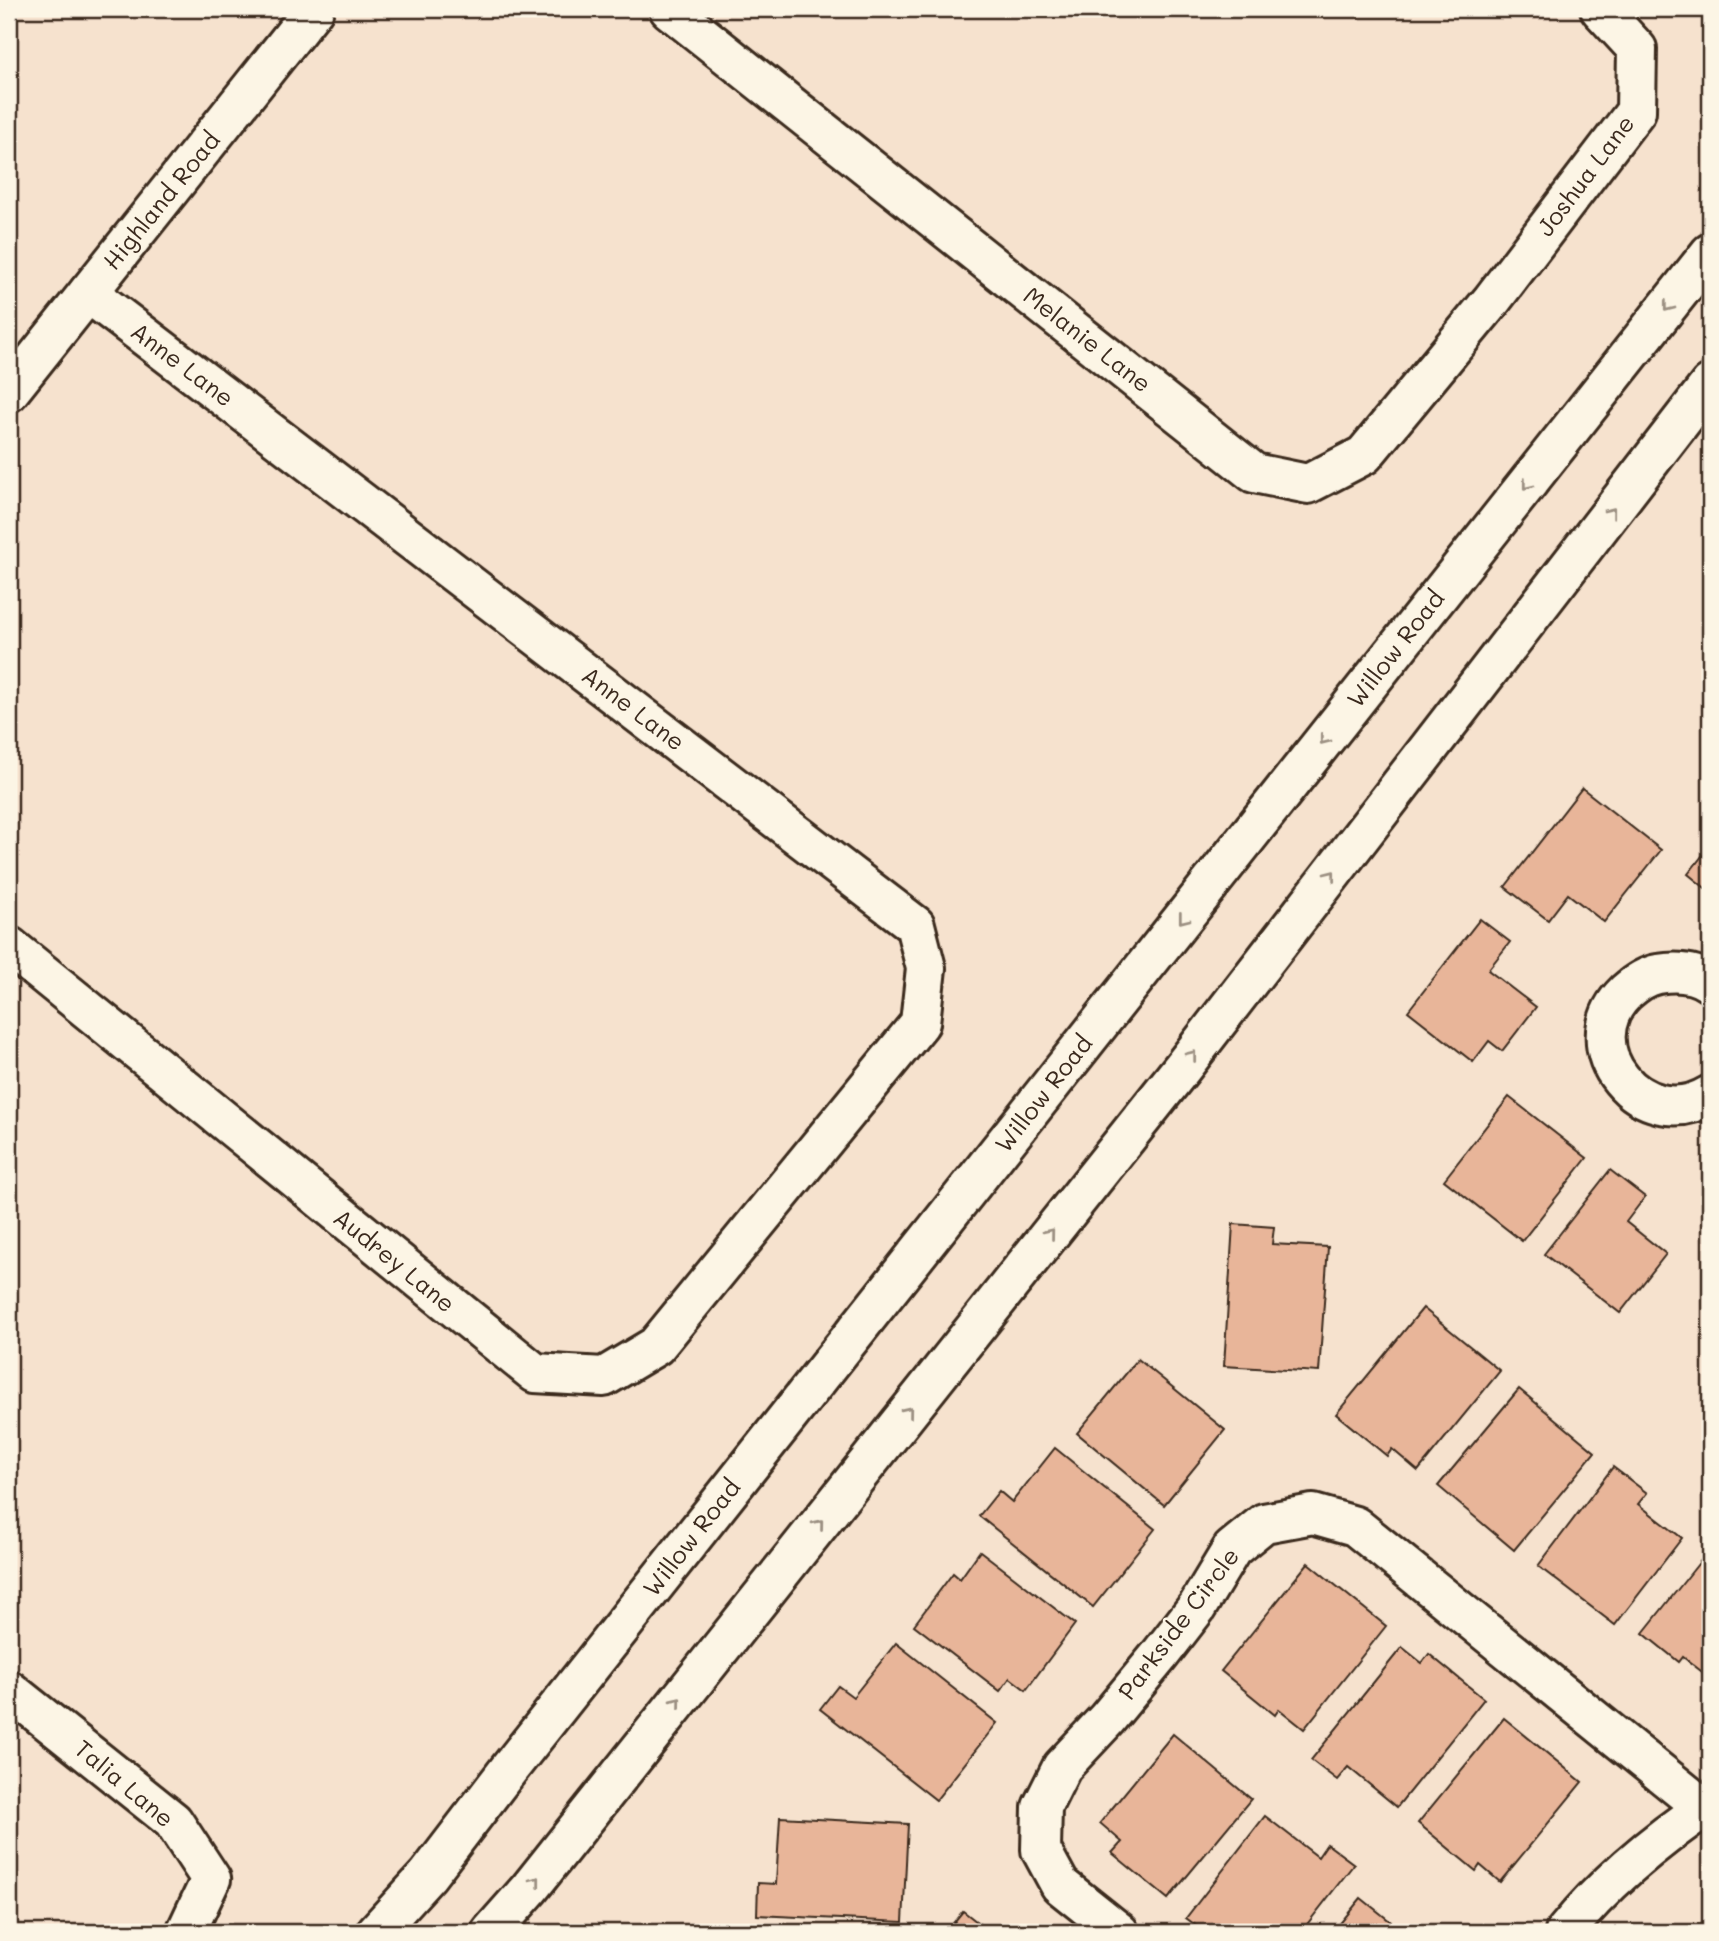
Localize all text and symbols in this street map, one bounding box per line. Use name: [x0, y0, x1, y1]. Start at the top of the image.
street label: Joshua Lane: [1529, 108, 1641, 242]
street label: Highland Road: [96, 125, 226, 275]
street label: Melanie Lane: [1018, 279, 1158, 398]
one-way arrow: [1663, 299, 1676, 311]
street label: Anne Lane: [125, 315, 241, 413]
one-way arrow: [1522, 478, 1535, 490]
one-way arrow: [1603, 508, 1616, 520]
street label: Willow Road: [1339, 583, 1450, 713]
street label: Anne Lane: [576, 659, 692, 757]
one-way arrow: [1320, 733, 1333, 745]
one-way arrow: [1322, 871, 1335, 883]
one-way arrow: [1179, 911, 1192, 923]
street label: Willow Road: [987, 1028, 1098, 1158]
one-way arrow: [1183, 1051, 1196, 1063]
street label: Audrey Lane: [328, 1201, 462, 1318]
one-way arrow: [1042, 1229, 1055, 1241]
one-way arrow: [900, 1407, 913, 1419]
street label: Willow Road: [635, 1472, 746, 1602]
one-way arrow: [810, 1520, 823, 1532]
street label: Parkside Circle: [1110, 1541, 1245, 1705]
one-way arrow: [668, 1698, 681, 1710]
street label: Talia Lane: [69, 1732, 181, 1833]
one-way arrow: [527, 1876, 540, 1888]

